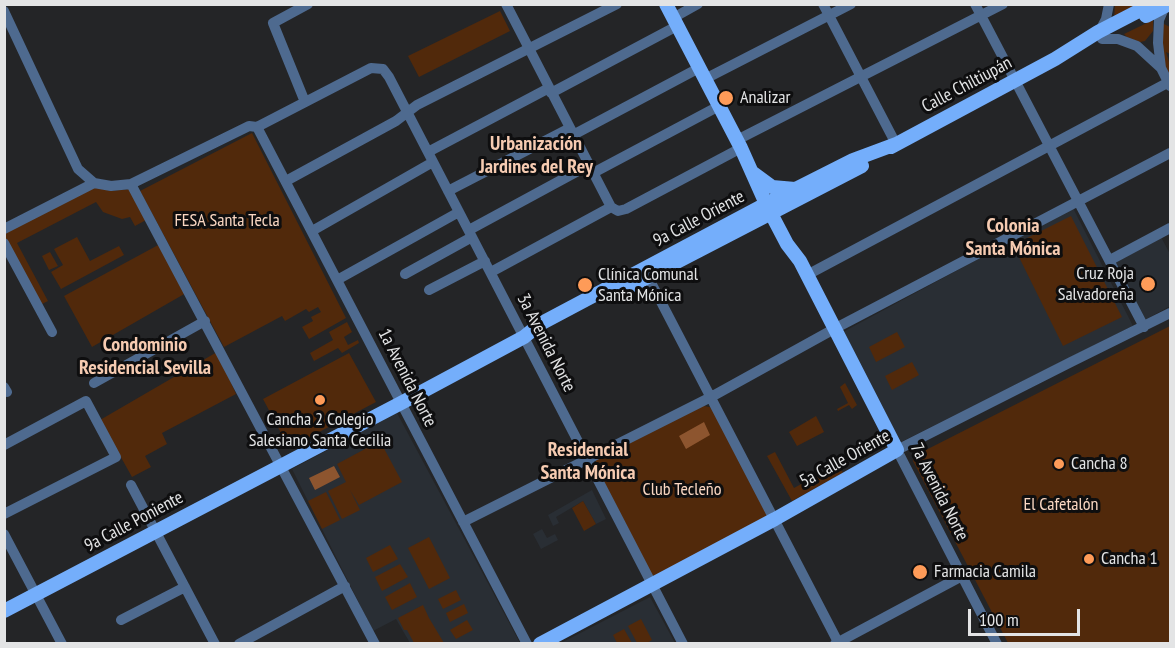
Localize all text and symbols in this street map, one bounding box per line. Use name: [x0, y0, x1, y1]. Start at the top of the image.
street label: Calle Chiltiupán: [918, 52, 1016, 118]
place label: Analizar: [740, 87, 790, 109]
marker: Analizar: [717, 89, 735, 107]
district label: Urbanización Jardines del Rey: [479, 132, 593, 179]
street label: 9a Calle Oriente: [650, 186, 748, 252]
park label: FESA Santa Tecla: [174, 210, 280, 232]
district label: Colonia Santa Mónica: [965, 214, 1061, 261]
place label: Cruz Roja Salvadoreña: [1058, 263, 1134, 306]
place label: Clínica Comunal Santa Mónica: [598, 264, 698, 306]
marker: Cruz Roja Salvadoreña: [1139, 275, 1157, 293]
marker: Clínica Comunal Santa Mónica: [576, 276, 594, 294]
street label: 3a Avenida Norte: [512, 290, 580, 396]
street label: 1a Avenida Norte: [373, 325, 441, 431]
district label: Condominio Residencial Sevilla: [79, 333, 211, 380]
marker: Cancha 2 Colegio Salesiano Santa Cecilia: [313, 393, 327, 407]
place label: Cancha 2 Colegio Salesiano Santa Cecilia: [249, 409, 391, 452]
street label: 5a Calle Oriente: [796, 425, 894, 493]
district label: Residencial Santa Mónica: [540, 438, 636, 485]
street label: 7a Avenida Norte: [905, 439, 973, 545]
place label: Cancha 8: [1071, 453, 1128, 475]
marker: Cancha 8: [1052, 457, 1066, 471]
park label: Club Tecleño: [642, 479, 722, 501]
street label: 9a Calle Poniente: [81, 487, 187, 557]
park label: El Cafetalón: [1024, 494, 1098, 516]
place label: Cancha 1: [1101, 548, 1158, 570]
marker: Cancha 1: [1082, 552, 1096, 566]
place label: Farmacia Camila: [934, 561, 1036, 583]
marker: Farmacia Camila: [911, 563, 929, 581]
scale bar: [971, 597, 1084, 635]
text: 100 m: [979, 608, 1019, 631]

